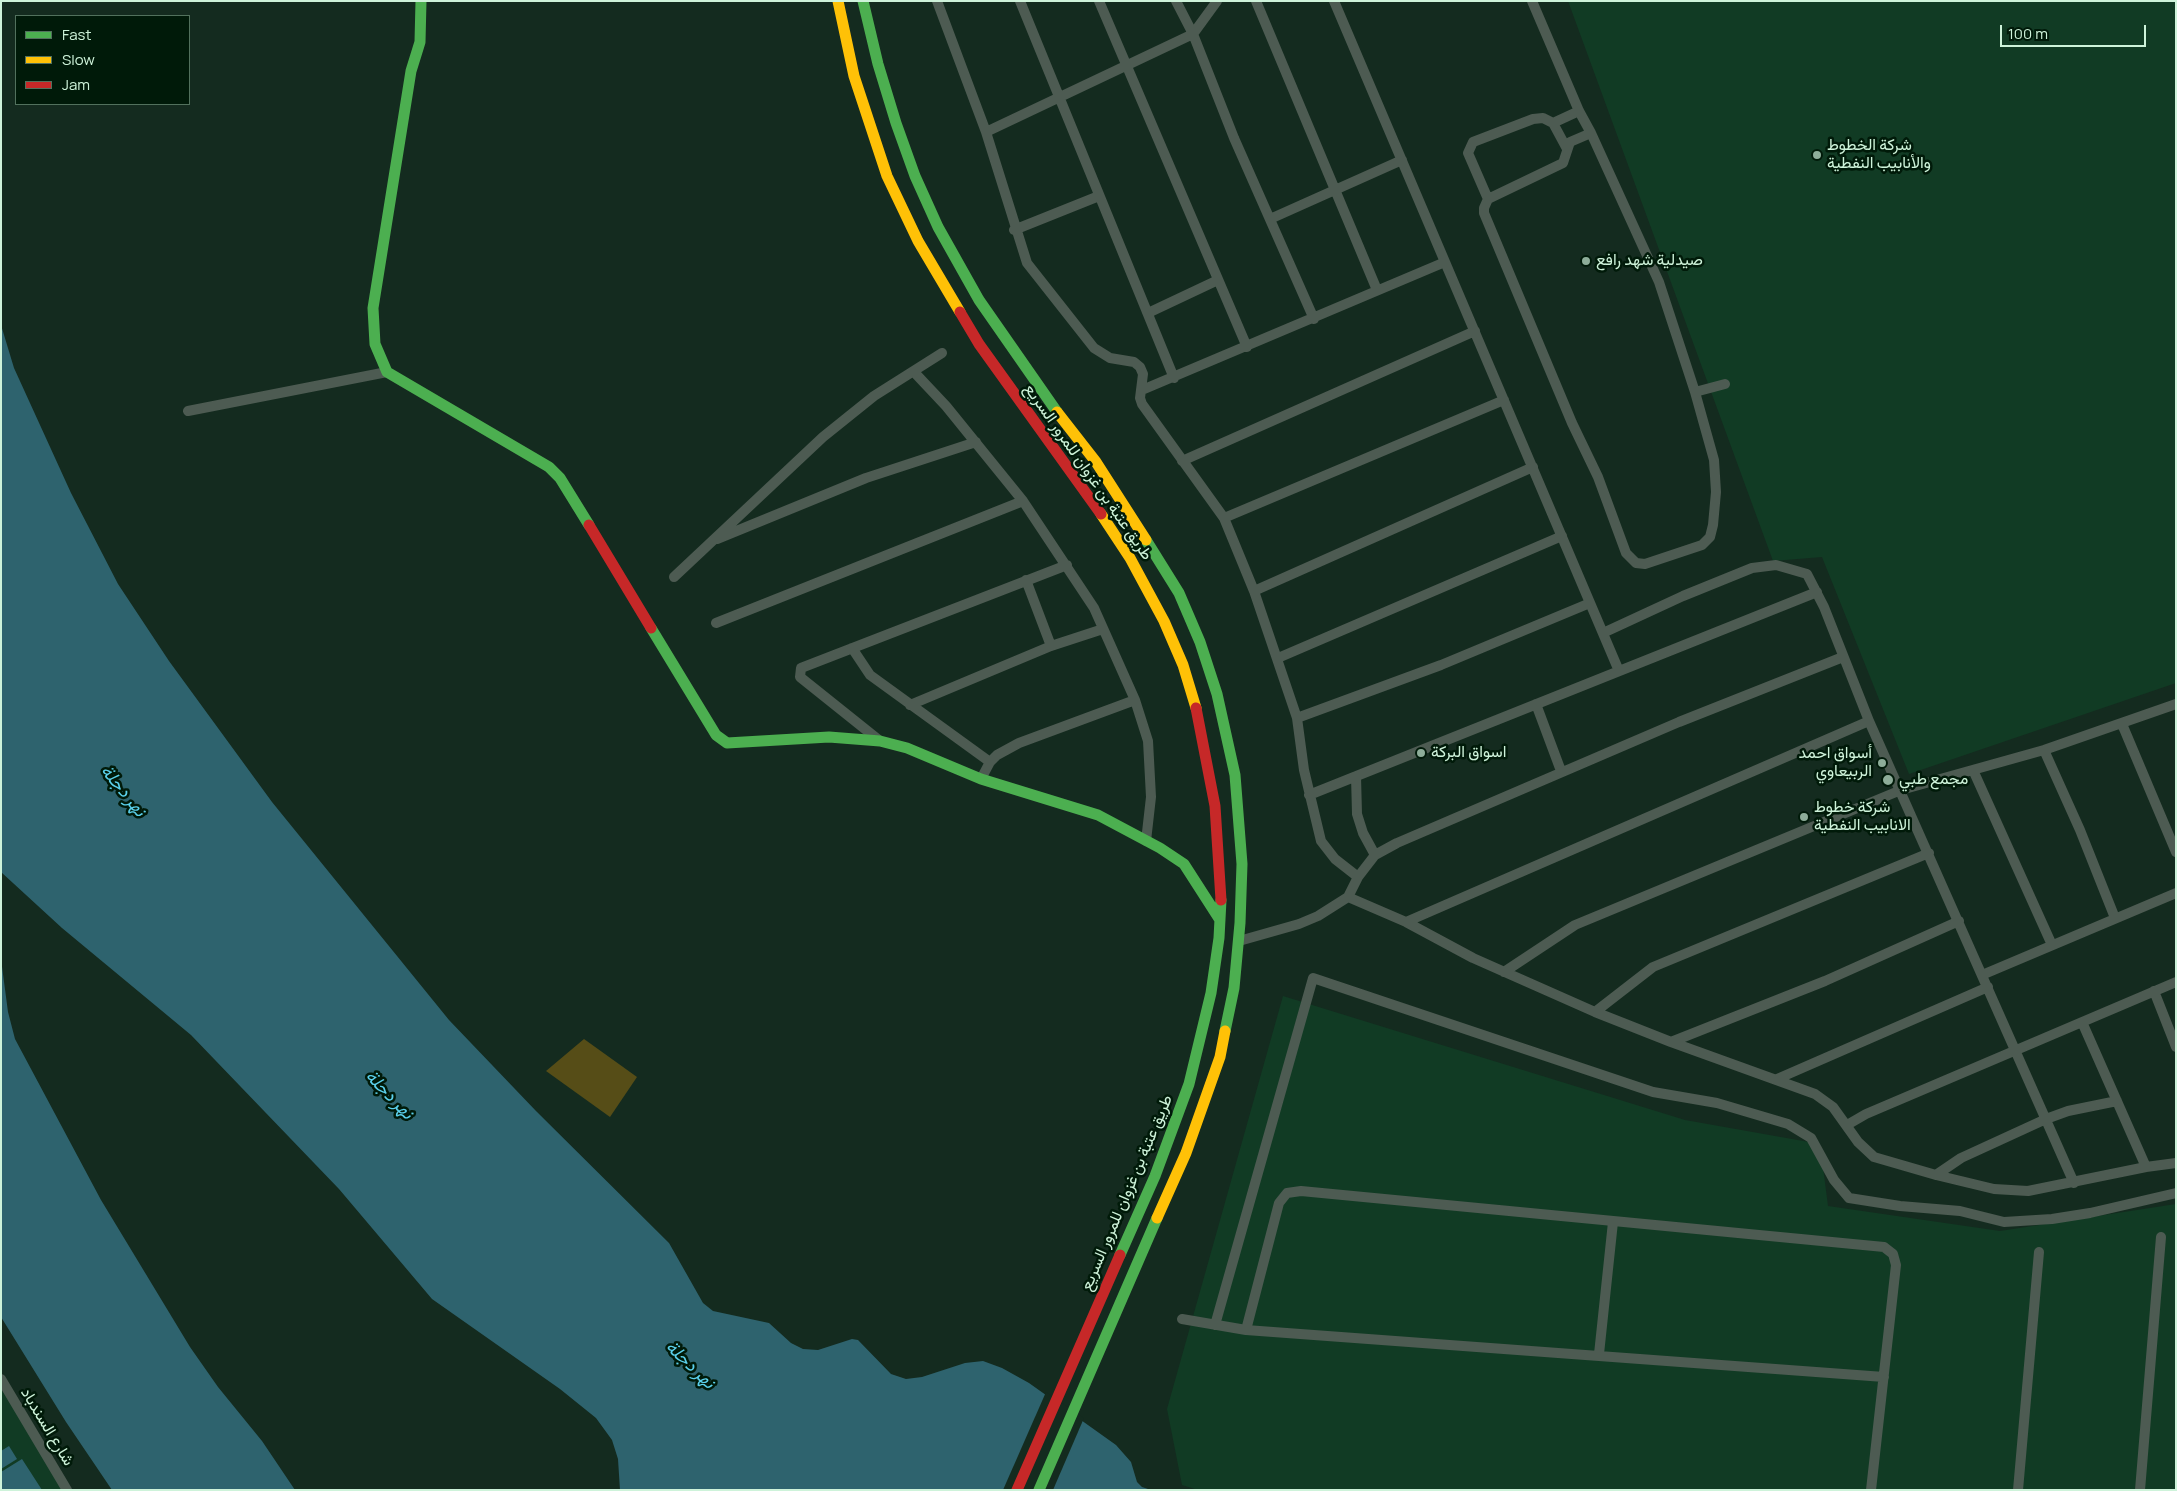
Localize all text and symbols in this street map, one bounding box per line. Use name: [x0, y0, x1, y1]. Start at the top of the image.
legend: [15, 15, 190, 105]
scale bar: [2002, 15, 2148, 47]
text: 100 m: [2008, 23, 2048, 44]
text: Fast: [62, 24, 91, 45]
text: Slow: [62, 49, 95, 70]
text: Jam: [62, 74, 90, 95]
place label: شركة الخطوط والأنابيب النفطية: [1827, 136, 1931, 174]
marker: شركة الخطوط والأنابيب النفطية: [1811, 149, 1823, 161]
place label: صيدلية شهد رافع: [1596, 251, 1703, 271]
marker: صيدلية شهد رافع: [1580, 255, 1592, 267]
street label: طريق عتبة بن غزوان للمرور السريع: [1020, 380, 1156, 564]
place label: اسواق البركة: [1431, 743, 1506, 763]
place label: أسواق احمد الربيعاوي: [1798, 744, 1872, 782]
marker: اسواق البركة: [1415, 747, 1427, 759]
marker: أسواق احمد الربيعاوي: [1876, 757, 1888, 769]
water label: نهر دجلة: [96, 761, 150, 821]
place label: مجمع طبي: [1899, 770, 1968, 790]
marker: مجمع طبي: [1881, 773, 1895, 787]
place label: شركة خطوط الانابيب النفطية: [1814, 798, 1911, 836]
marker: شركة خطوط الانابيب النفطية: [1798, 811, 1810, 823]
water label: نهر دجلة: [360, 1066, 418, 1124]
street label: طريق عتبة بن غزوان للمرور السريع: [1077, 1092, 1177, 1294]
water label: نهر دجلة: [661, 1336, 719, 1394]
street label: شارع السندباد: [16, 1384, 78, 1470]

